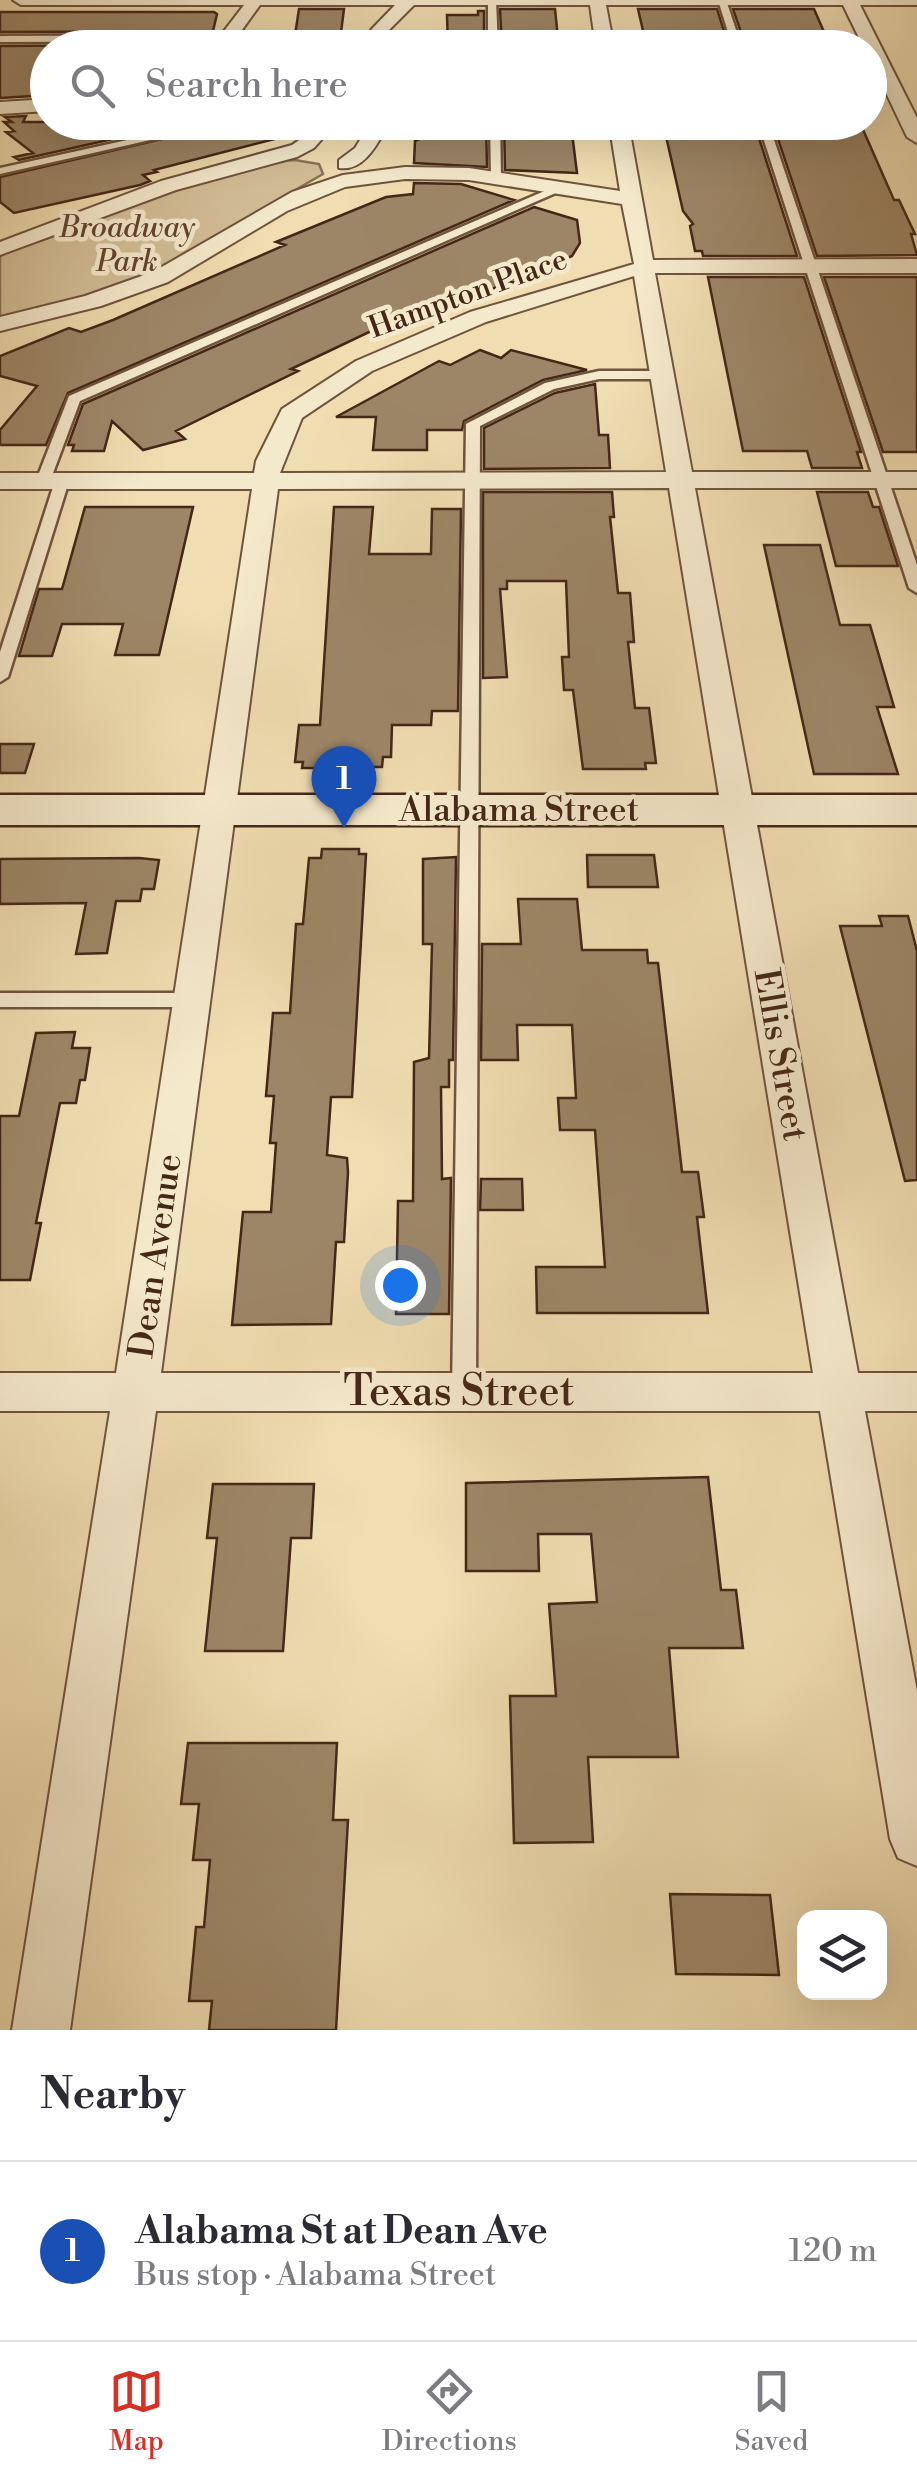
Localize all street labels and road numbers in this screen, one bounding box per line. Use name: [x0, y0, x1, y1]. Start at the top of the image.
street label: Hampton Place: [363, 240, 573, 348]
street label: Alabama Street: [398, 789, 639, 832]
street label: Ellis Street: [744, 966, 816, 1144]
street label: Dean Avenue: [120, 1151, 192, 1361]
street label: Texas Street: [343, 1366, 575, 1419]

